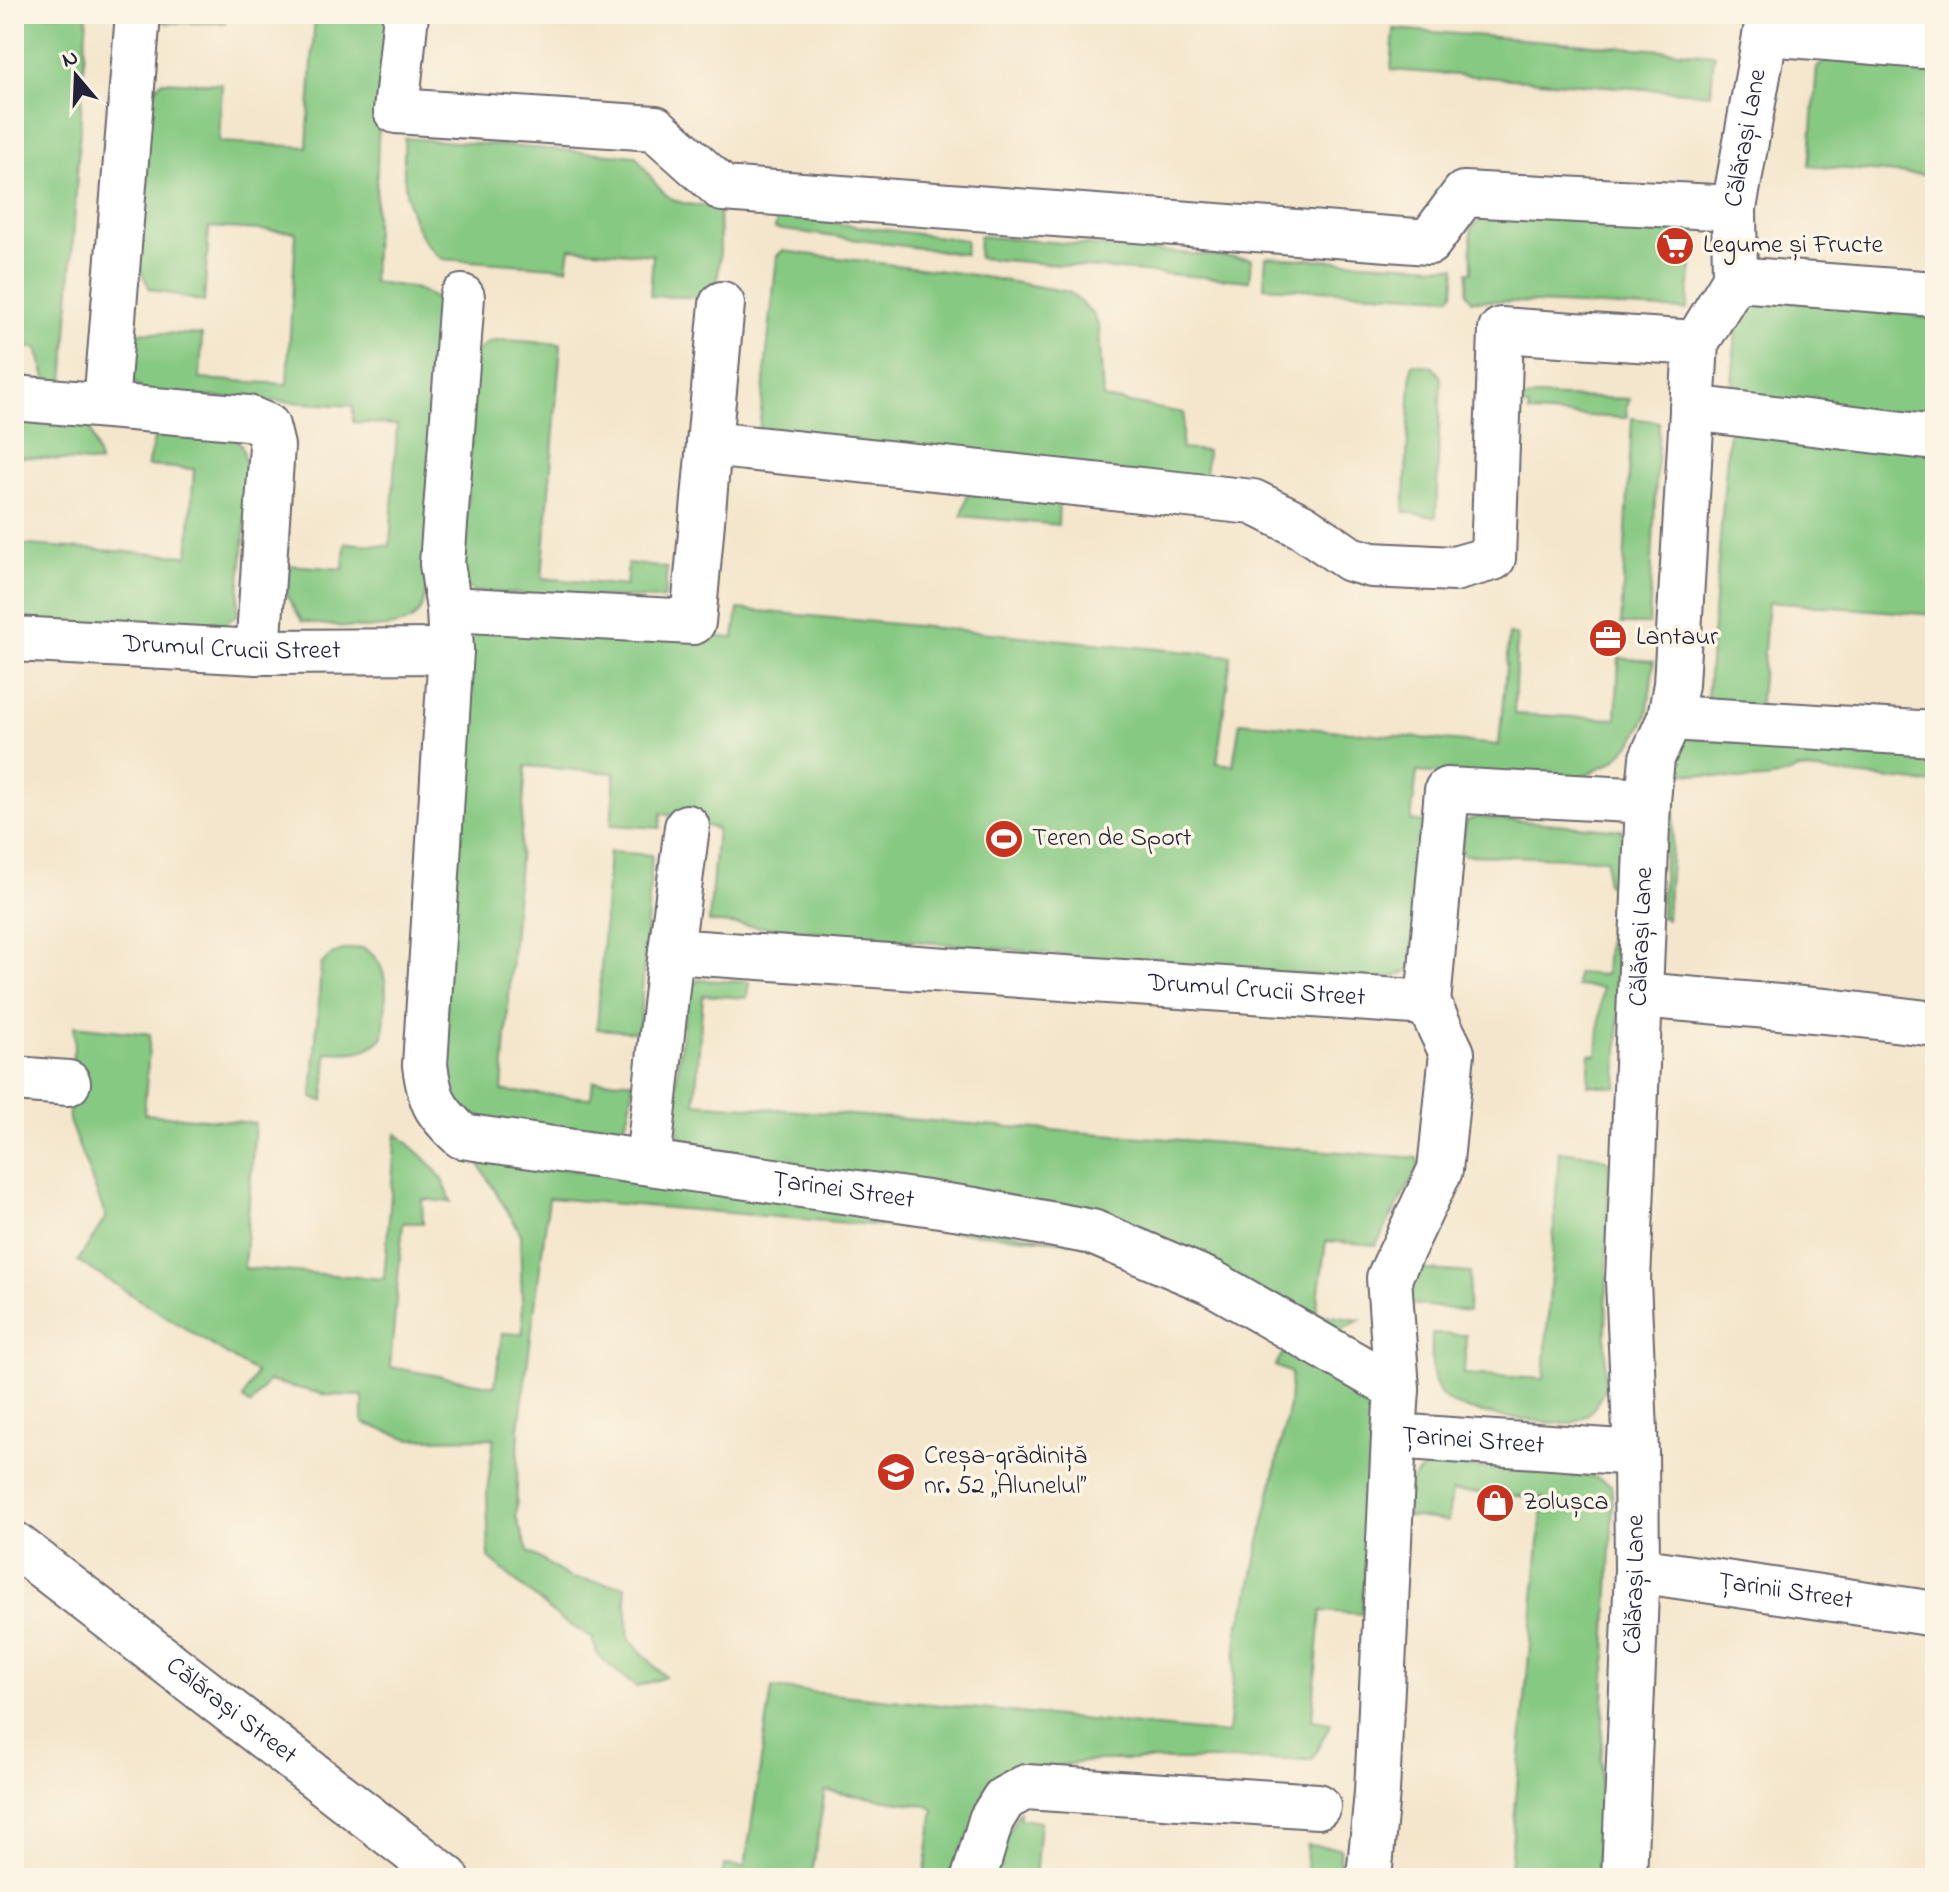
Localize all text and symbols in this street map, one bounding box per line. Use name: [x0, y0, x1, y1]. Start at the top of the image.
north arrow: [36, 36, 116, 116]
text: N: [58, 42, 83, 77]
street label: Călărași Lane: [1716, 66, 1778, 210]
supermarket icon: Legume și Fructe: [1654, 225, 1696, 267]
place label: Legume și Fructe: [1703, 227, 1883, 265]
office icon: Lantaur: [1587, 617, 1629, 659]
place label: Lantaur: [1636, 619, 1719, 657]
street label: Drumul Crucii Street: [121, 626, 341, 671]
sports icon: Teren de Sport: [983, 818, 1025, 860]
place label: Teren de Sport: [1032, 820, 1192, 858]
street label: Călărași Lane: [1620, 866, 1664, 1007]
street label: Drumul Crucii Street: [1146, 965, 1367, 1018]
street label: Țarinei Street: [770, 1162, 917, 1220]
street label: Țarinei Street: [1400, 1418, 1546, 1466]
place label: Creșa-grădiniță nr. 52 „Alunelul”: [924, 1438, 1087, 1506]
school or university icon: Creșa-grădiniță nr. 52 „Alunelul”: [875, 1451, 917, 1493]
shop icon: Zolușca: [1474, 1482, 1516, 1524]
place label: Zolușca: [1523, 1484, 1609, 1522]
street label: Călărași Lane: [1614, 1514, 1656, 1655]
street label: Țarinii Street: [1715, 1563, 1856, 1621]
street label: Călărași Street: [157, 1648, 305, 1775]

